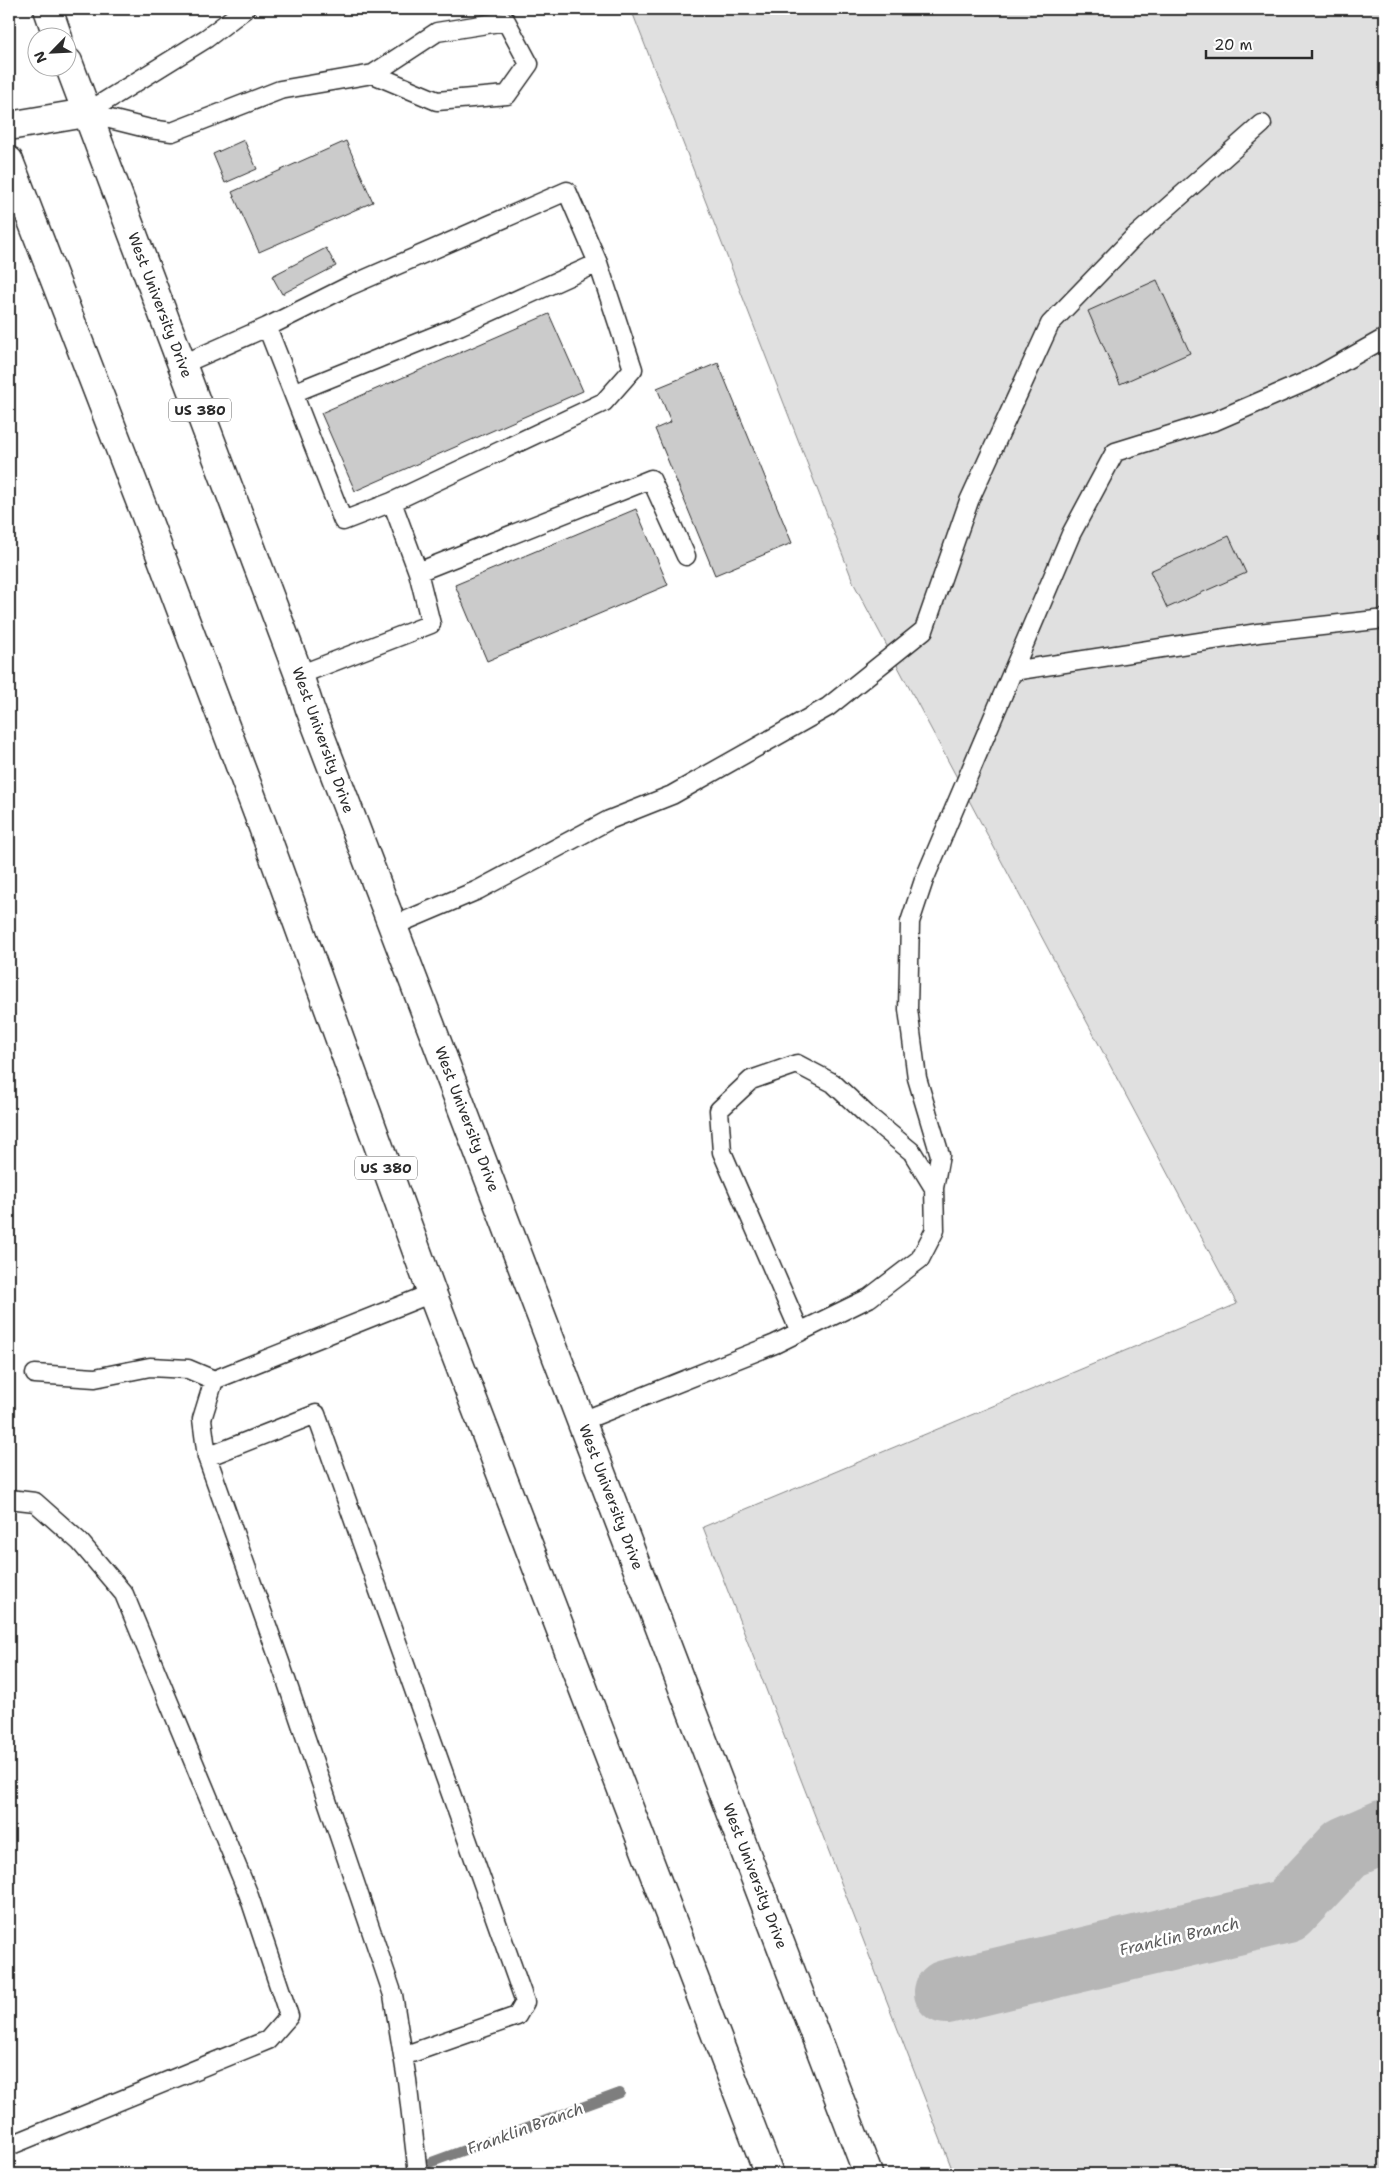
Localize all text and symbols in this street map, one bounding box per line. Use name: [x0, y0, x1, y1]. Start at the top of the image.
north arrow: [28, 28, 78, 78]
scale bar: [1206, 28, 1313, 60]
text: 20 m: [1214, 35, 1253, 55]
text: N: [30, 49, 51, 66]
street label: West University Drive: [123, 229, 197, 381]
road number: US 380: [169, 398, 231, 422]
street label: West University Drive: [287, 664, 359, 816]
street label: West University Drive: [430, 1043, 504, 1195]
road number: US 380: [355, 1156, 417, 1180]
street label: West University Drive: [574, 1421, 648, 1573]
street label: West University Drive: [718, 1800, 792, 1952]
water label: Franklin Branch: [1117, 1912, 1241, 1960]
water label: Franklin Branch: [464, 2098, 586, 2159]

